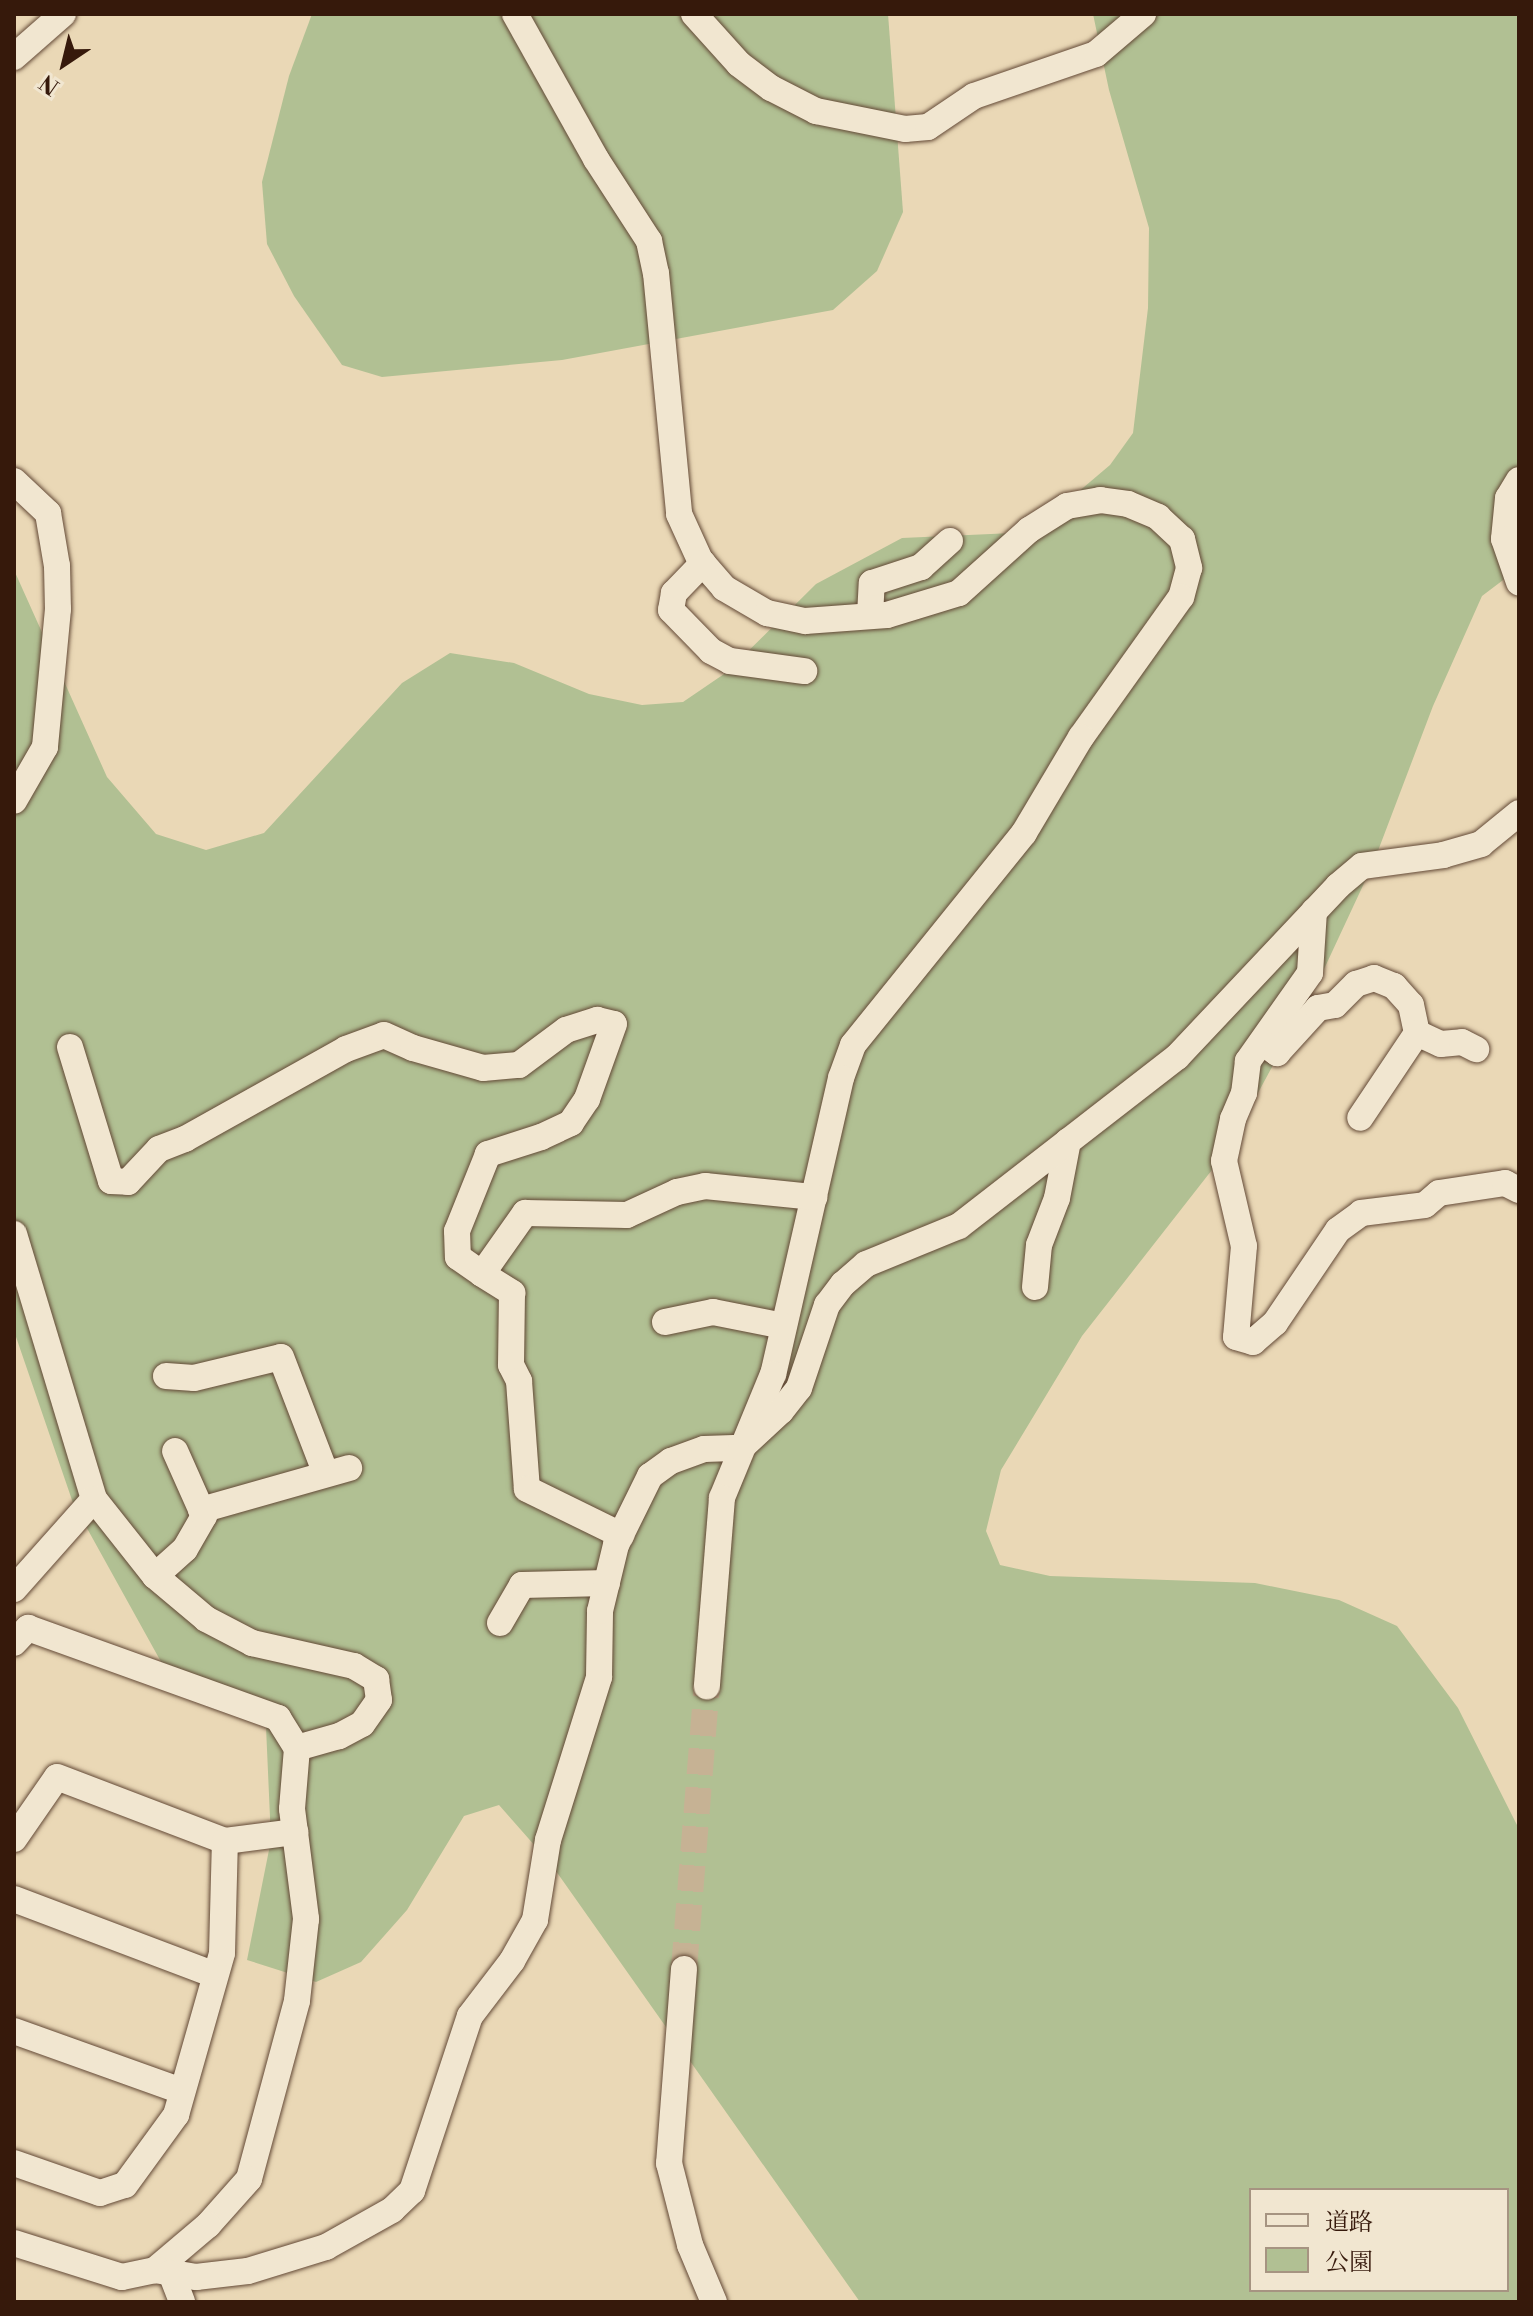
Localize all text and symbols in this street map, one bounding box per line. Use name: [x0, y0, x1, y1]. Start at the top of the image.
north arrow: [24, 24, 104, 104]
text: N: [35, 68, 65, 100]
legend: [1249, 2188, 1509, 2292]
text: 道路: [1325, 2208, 1373, 2238]
text: 公園: [1325, 2248, 1373, 2278]

